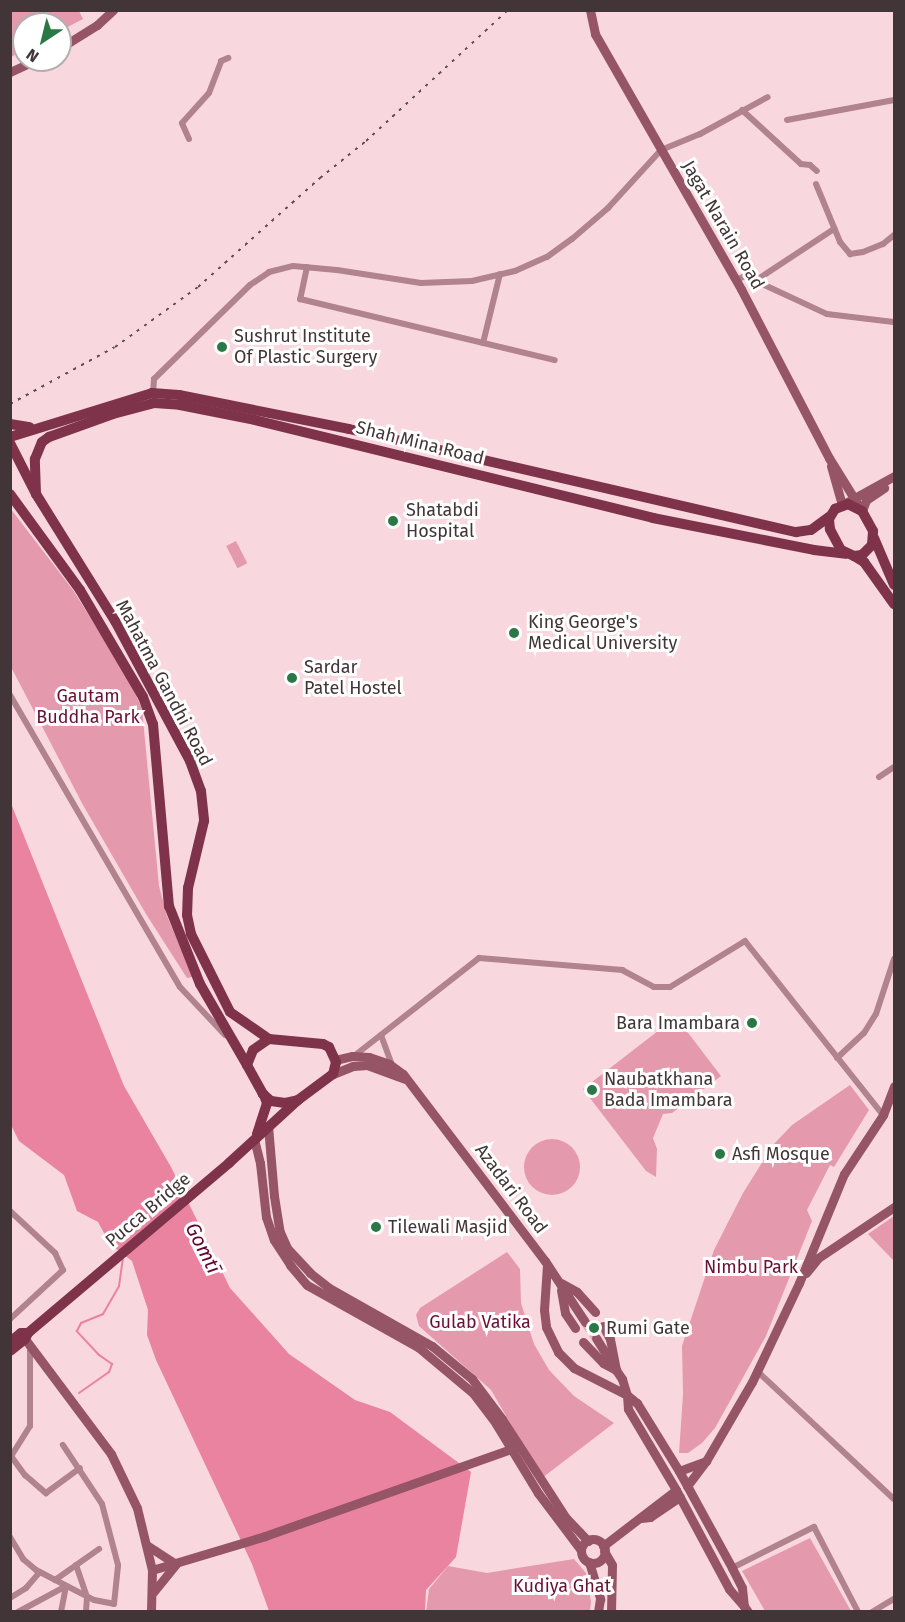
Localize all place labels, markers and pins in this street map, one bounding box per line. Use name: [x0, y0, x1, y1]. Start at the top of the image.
place label: Sushrut Institute Of Plastic Surgery: [234, 326, 377, 368]
marker: Sushrut Institute Of Plastic Surgery: [215, 340, 229, 354]
place label: Shatabdi Hospital: [406, 500, 479, 542]
marker: Shatabdi Hospital: [384, 512, 402, 530]
place label: King George's Medical University: [528, 612, 677, 654]
marker: King George's Medical University: [505, 624, 523, 642]
place label: Sardar Patel Hostel: [304, 657, 402, 700]
marker: Sardar Patel Hostel: [285, 671, 299, 685]
place label: Bara Imambara: [616, 1012, 740, 1034]
marker: Bara Imambara: [745, 1016, 759, 1030]
place label: Naubatkhana Bada Imambara: [604, 1069, 732, 1112]
marker: Naubatkhana Bada Imambara: [585, 1083, 599, 1097]
place label: Asfi Mosque: [732, 1143, 830, 1165]
marker: Asfi Mosque: [713, 1147, 727, 1161]
place label: Tilewali Masjid: [388, 1216, 508, 1238]
marker: Tilewali Masjid: [369, 1220, 383, 1234]
place label: Rumi Gate: [606, 1317, 690, 1339]
marker: Rumi Gate: [587, 1321, 601, 1335]

